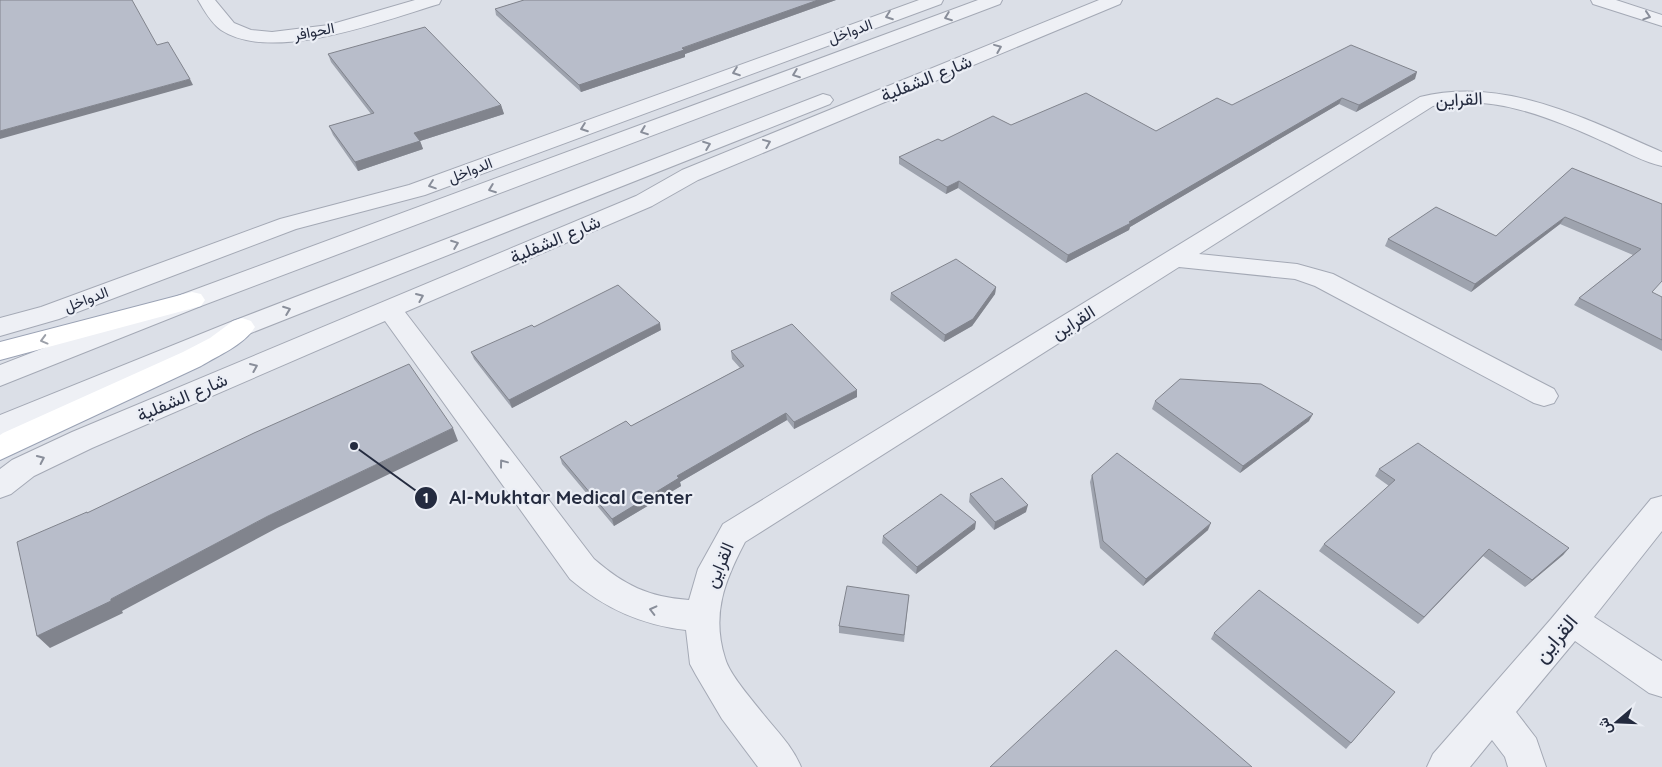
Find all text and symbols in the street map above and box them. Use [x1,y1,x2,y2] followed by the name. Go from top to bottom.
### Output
[885,10,894,20] one-way arrow
[1642,10,1651,20] one-way arrow
[944,11,953,21] one-way arrow
[825,14,875,48] street label: الدواخل
[291,18,336,44] street label: الحوافر
[993,44,1002,54] one-way arrow
[877,49,975,108] street label: شارع الشفلية
[733,66,741,76] one-way arrow
[792,68,801,78] one-way arrow
[1435,86,1483,112] street label: القراين
[580,122,589,132] one-way arrow
[640,125,649,135] one-way arrow
[762,139,771,149] one-way arrow
[702,141,711,152] one-way arrow
[445,153,495,187] street label: الدواخل
[428,179,436,189] one-way arrow
[488,183,496,193] one-way arrow
[506,210,604,269] street label: شارع الشفلية
[450,240,458,250] one-way arrow
[61,282,111,316] street label: الدواخل
[415,292,424,303] one-way arrow
[1047,300,1099,344] street label: القراين
[282,305,291,316] one-way arrow
[39,334,48,345] one-way arrow
[249,362,258,373] one-way arrow
[133,368,231,427] street label: شارع الشفلية
[36,455,45,466] one-way arrow
[500,459,509,469] one-way arrow
[414,481,702,515] callout: Al-Mukhtar Medical Center
[449,485,693,509] text: Al-Mukhtar Medical Center
[423,488,429,507] text: 1
[699,539,739,591] street label: القراين
[649,605,657,615] one-way arrow
[1527,608,1584,668] street label: القراين
[1592,697,1642,747] north arrow
[1593,715,1616,737] text: ش

